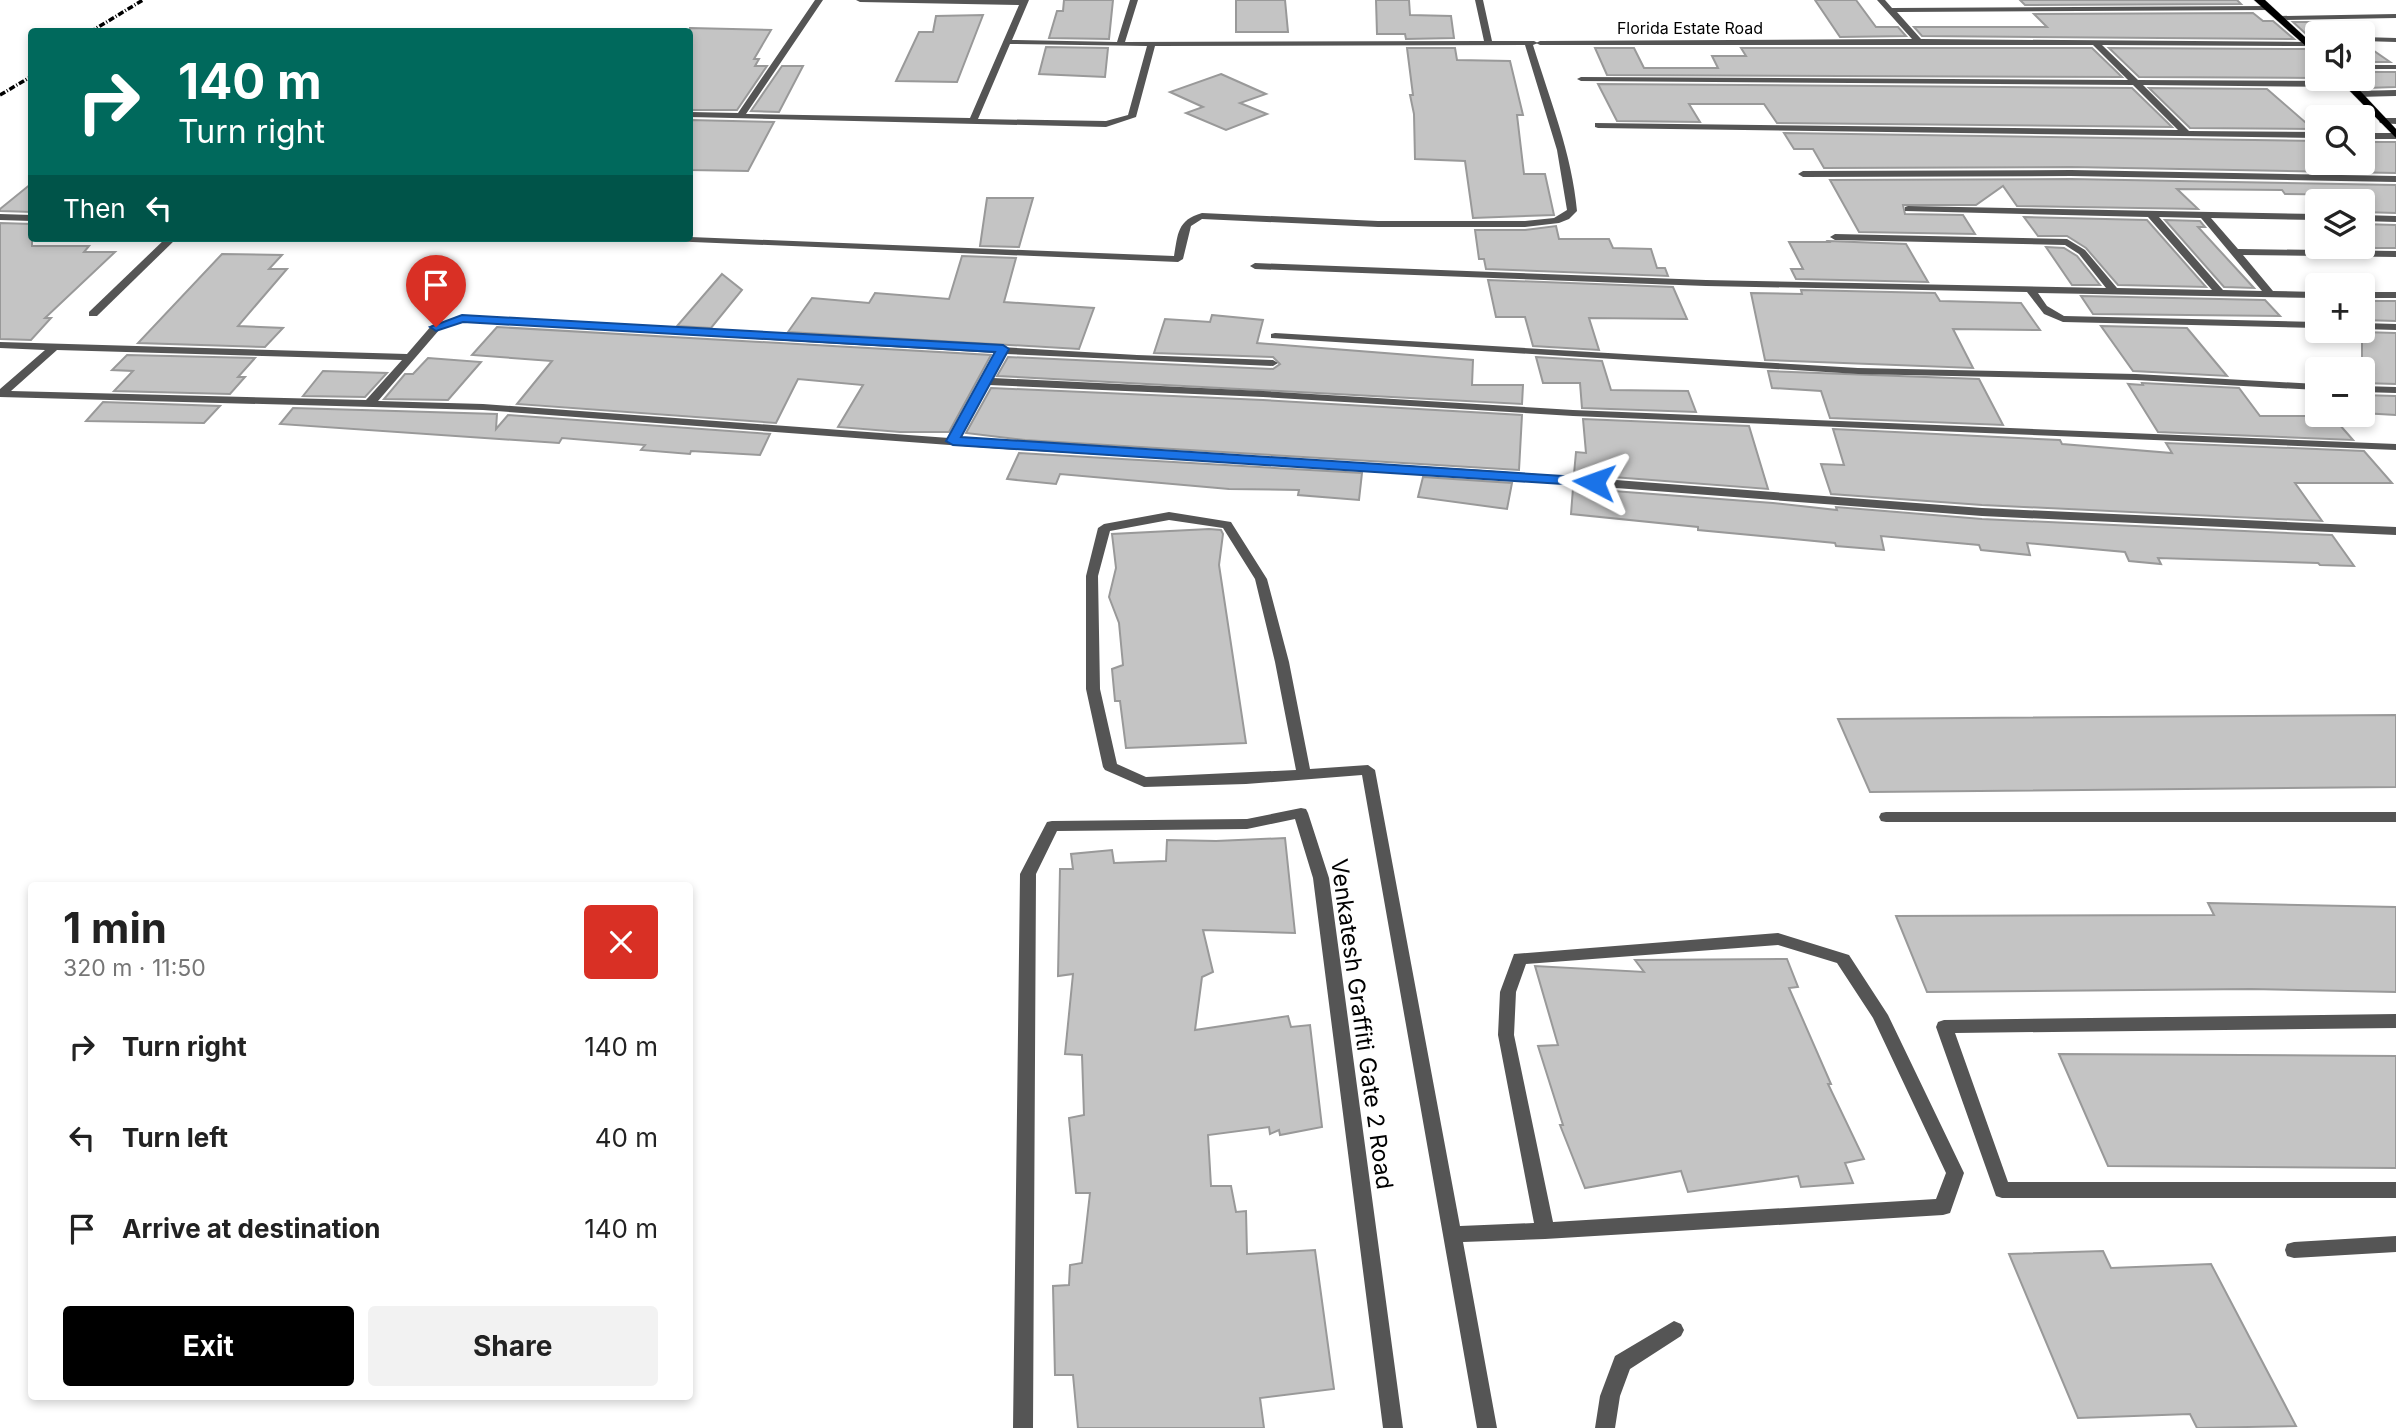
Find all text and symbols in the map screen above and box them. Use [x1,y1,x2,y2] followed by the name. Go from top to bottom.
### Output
[1617,18,1763,38] street label: Florida Estate Road
[2305,21,2375,427] map controls
[2305,21,2375,91] button: sound
[178,52,322,111] text: 140 m
[63,56,154,147] icon: right
[2305,105,2375,175] button: search
[178,112,325,151] text: Turn right
[140,189,178,227] icon: left
[2305,189,2375,259] button: layers
[63,193,126,224] text: Then
[406,255,466,327] pin
[417,266,455,304] icon: arrive
[2305,273,2375,343] button: +
[2305,357,2375,427] button: −
[1557,445,1631,519] position arrow
[1325,857,1399,1191] street label: Venkatesh Graffiti Gate 2 Road
[63,902,167,953] text: 1 min
[584,905,658,979] button: close
[63,954,206,982] text: 320 m · 11:50
[63,1028,101,1066] icon: right
[122,1031,247,1062] text: Turn right
[584,1031,658,1062] text: 140 m
[63,1119,101,1157] icon: left
[122,1122,228,1153] text: Turn left
[595,1122,658,1153] text: 40 m
[63,1210,101,1248] icon: arrive
[122,1213,381,1244] text: Arrive at destination
[584,1213,658,1244] text: 140 m
[63,1306,354,1386] button: Exit
[368,1306,658,1386] button: Share

